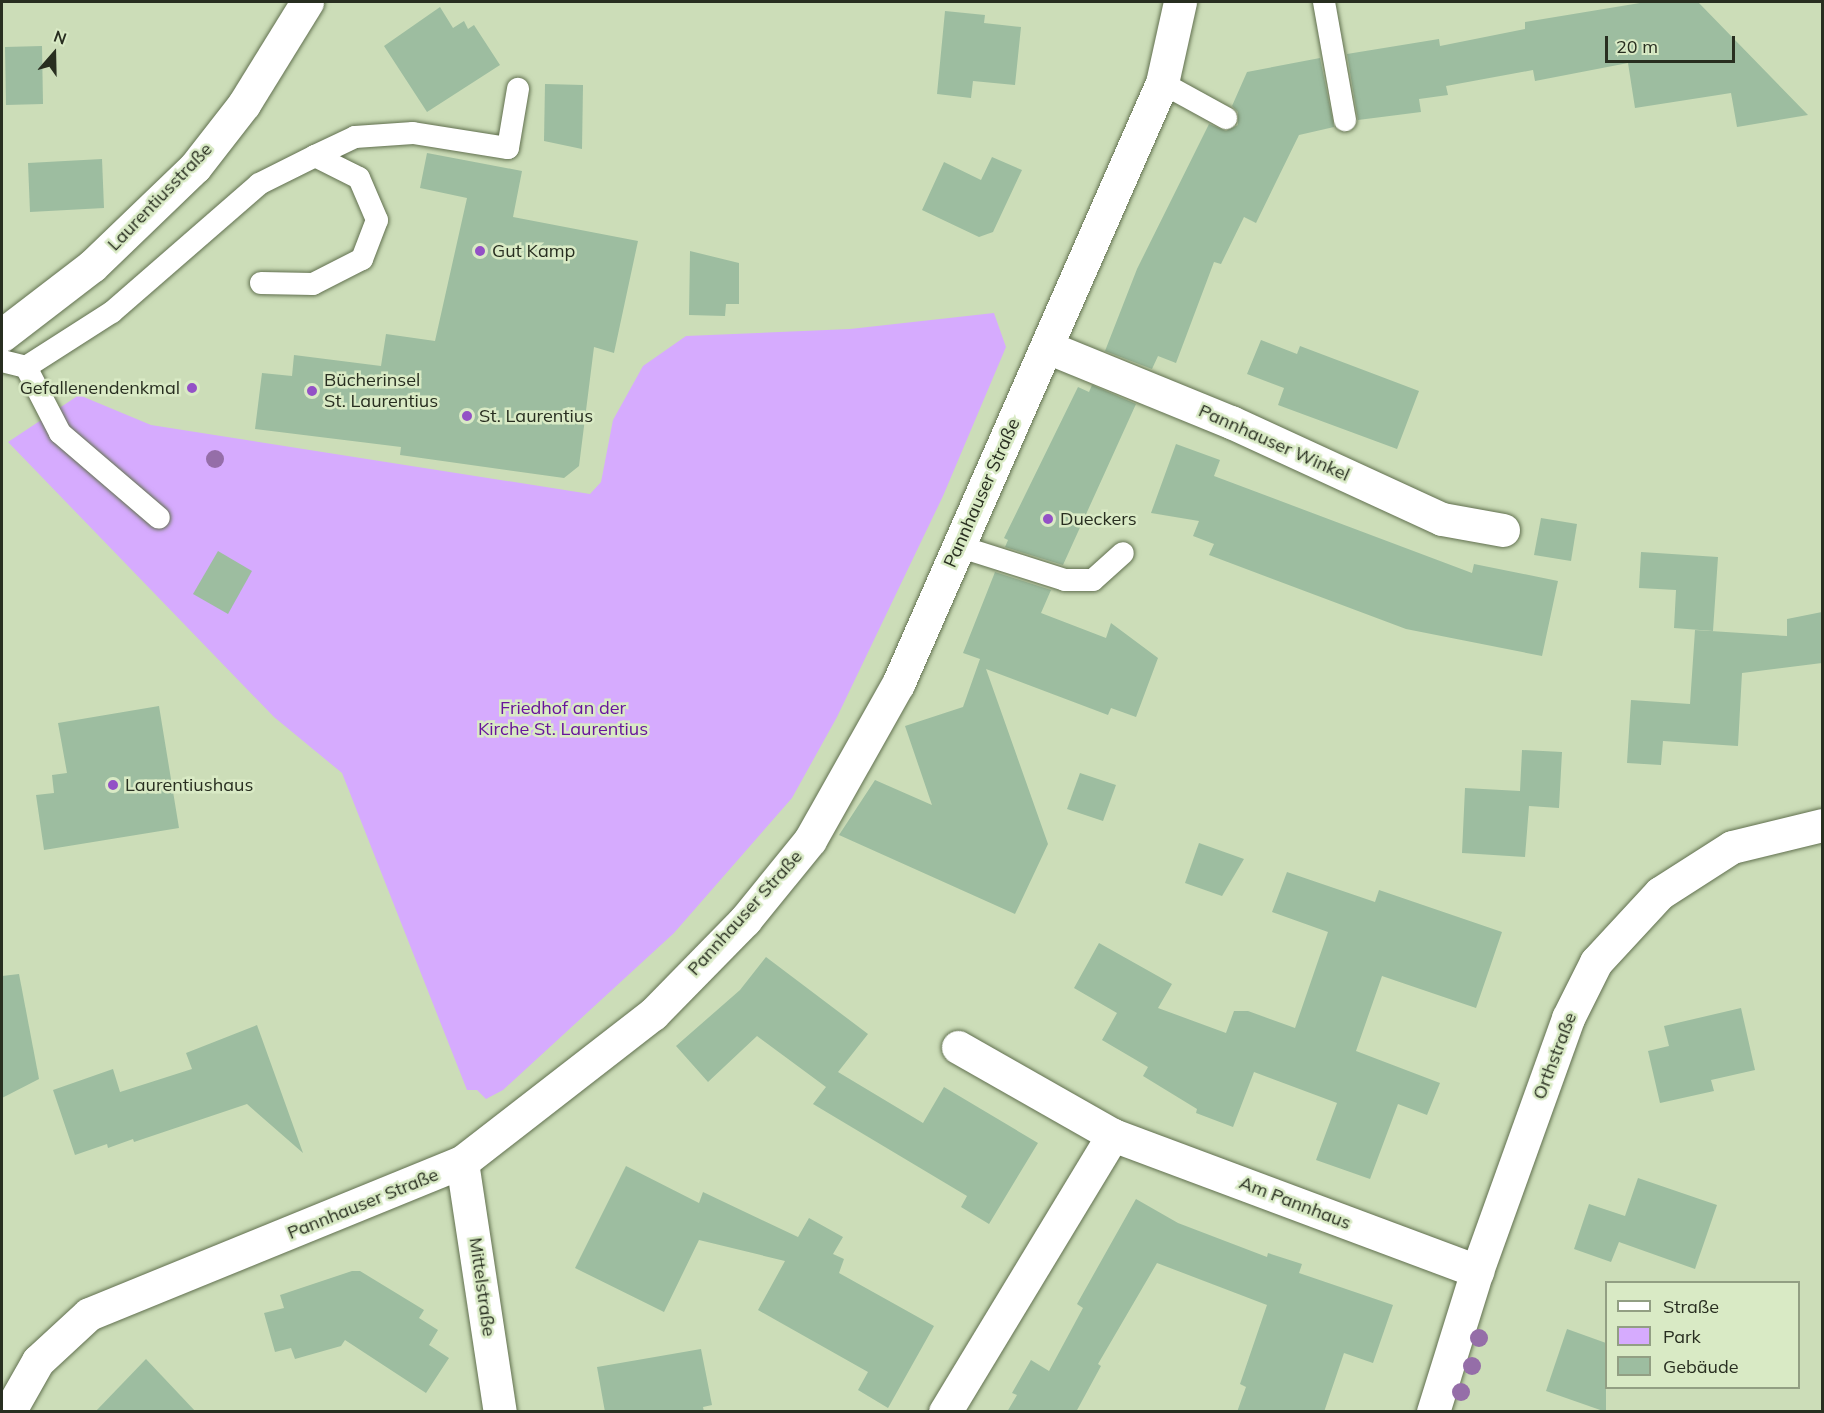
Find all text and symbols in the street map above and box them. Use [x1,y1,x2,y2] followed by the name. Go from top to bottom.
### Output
[24,24,84,84] north arrow
[1608,24,1738,62] scale bar
[51,26,69,49] text: N
[1616,35,1658,58] text: 20 m
[103,139,217,255] street label: Laurentiusstraße
[492,240,575,262] place label: Gut Kamp
[473,244,487,258] marker: Gut Kamp
[324,370,438,412] place label: Bücherinsel St. Laurentius
[20,377,180,399] place label: Gefallenendenkmal
[185,381,199,395] marker: Gefallenendenkmal
[305,384,319,398] marker: Bücherinsel St. Laurentius
[1195,400,1353,486] street label: Pannhauser Winkel
[479,405,593,427] place label: St. Laurentius
[460,409,474,423] marker: St. Laurentius
[939,415,1025,571] street label: Pannhauser Straße
[1060,508,1137,530] place label: Dueckers
[1041,512,1055,526] marker: Dueckers
[478,698,648,740] park label: Friedhof an der Kirche St. Laurentius
[125,774,253,796] place label: Laurentiushaus
[106,778,120,792] marker: Laurentiushaus
[683,846,807,980] street label: Pannhauser Straße
[1529,1009,1581,1103] street label: Orthstraße
[284,1164,442,1244] street label: Pannhauser Straße
[1236,1172,1354,1234] street label: Am Pannhaus
[464,1236,500,1338] street label: Mittelstraße
[1605,1281,1800,1389] legend
[1663,1295,1719,1318] text: Straße
[1663,1325,1701,1348] text: Park
[1663,1355,1739,1378] text: Gebäude

